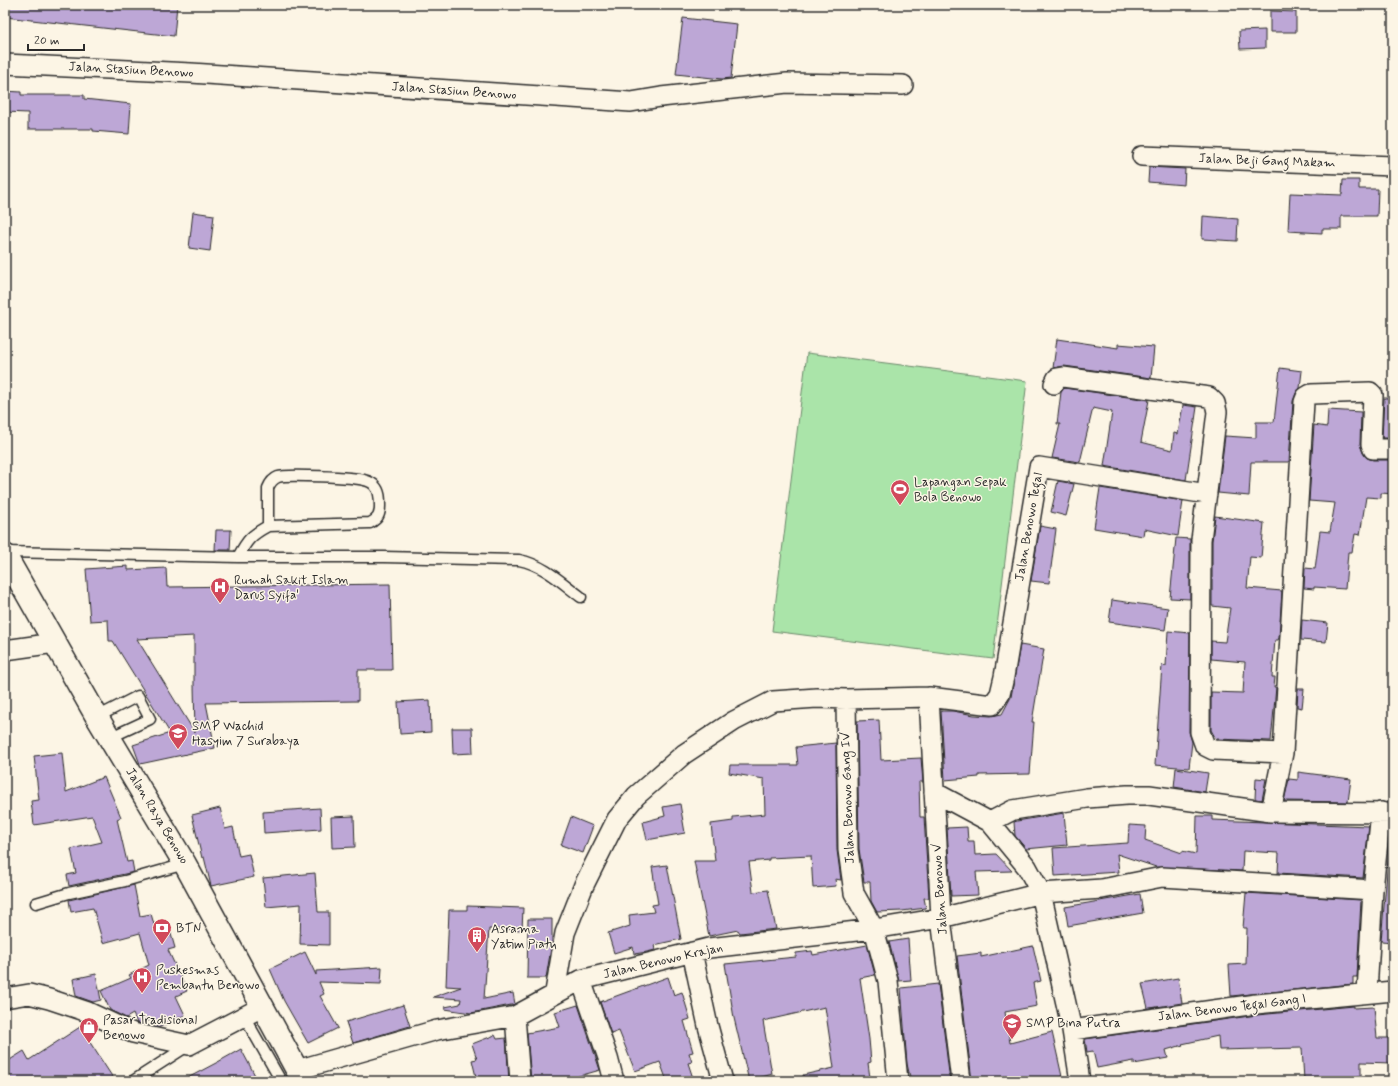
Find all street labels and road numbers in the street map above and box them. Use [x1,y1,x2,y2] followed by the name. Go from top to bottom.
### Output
[68,58,194,82] street label: Jalan Stasiun Benowo
[391,78,517,104] street label: Jalan Stasiun Benowo
[1198,150,1336,174] street label: Jalan Beji Gang Makam
[1011,471,1049,583] street label: Jalan Benowo Tegal
[837,731,860,864] street label: Jalan Benowo Gang IV
[121,765,193,868] street label: Jalan Raya Benowo
[928,842,952,935] street label: Jalan Benowo V
[602,939,724,983] street label: Jalan Benowo Krajan
[1157,990,1307,1028] street label: Jalan Benowo Tegal Gang I

